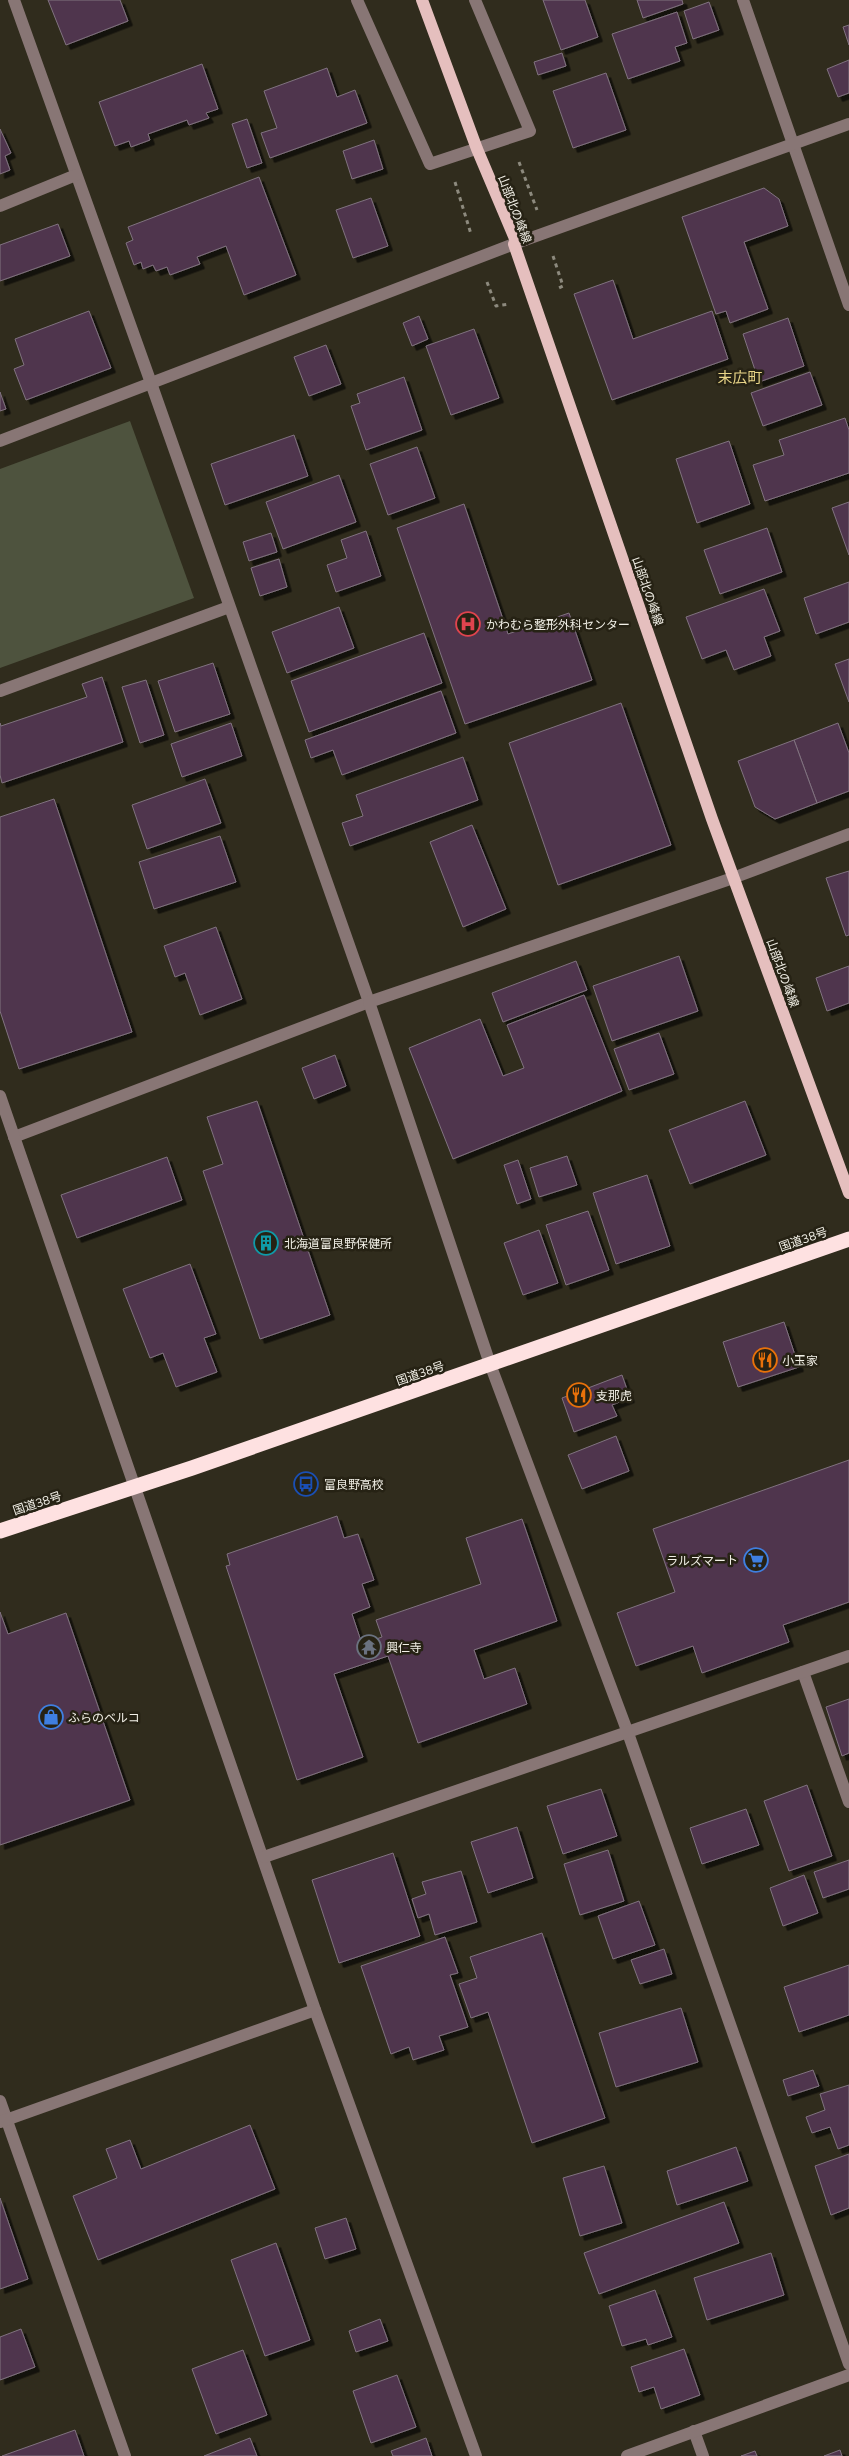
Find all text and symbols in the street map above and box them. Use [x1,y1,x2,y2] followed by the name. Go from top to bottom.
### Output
[495,173,535,245] street label: 山部北の峰線
[717,368,763,387] district label: 末広町
[629,555,667,627] street label: 山部北の峰線
[455,611,481,637] hospital icon: かわむら整形外科センター
[486,617,630,632] place label: かわむら整形外科センター
[764,937,802,1009] street label: 山部北の峰線
[777,1224,829,1254] street label: 国道38号
[253,1230,279,1256] building icon: 北海道富良野保健所
[284,1236,392,1251] place label: 北海道富良野保健所
[752,1347,778,1373] restaurant icon: 小玉家
[782,1353,818,1368] place label: 小玉家
[394,1358,446,1388] street label: 国道38号
[566,1382,592,1408] restaurant icon: 支那虎
[596,1388,632,1403] place label: 支那虎
[293,1471,319,1497] bus stop icon: 富良野高校
[324,1477,384,1492] place label: 富良野高校
[11,1488,63,1518] street label: 国道38号
[743,1547,769,1573] supermarket icon: ラルズマート
[666,1553,738,1568] place label: ラルズマート
[356,1634,382,1660] temple icon: 興仁寺
[386,1640,422,1655] place label: 興仁寺
[38,1704,64,1730] shop icon: ふらのベルコ
[68,1710,140,1725] place label: ふらのベルコ

